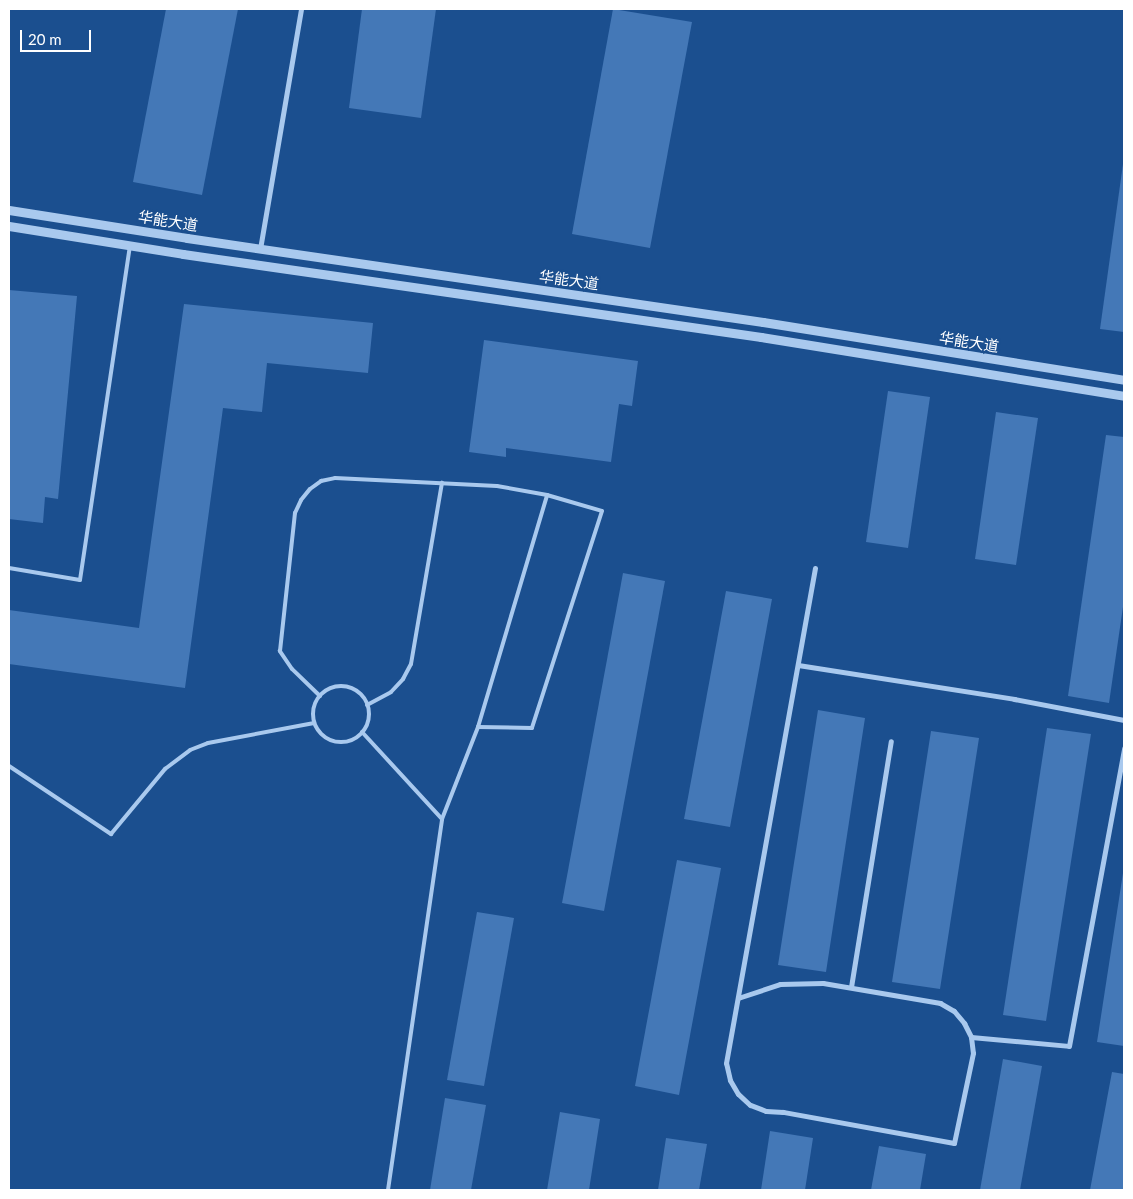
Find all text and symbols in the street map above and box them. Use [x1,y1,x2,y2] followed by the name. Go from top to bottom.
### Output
[22,20,94,52] scale bar
[28,30,62,48] text: 20 m
[137,207,199,235] street label: 华能大道
[538,267,600,293] street label: 华能大道
[938,328,1000,356] street label: 华能大道

